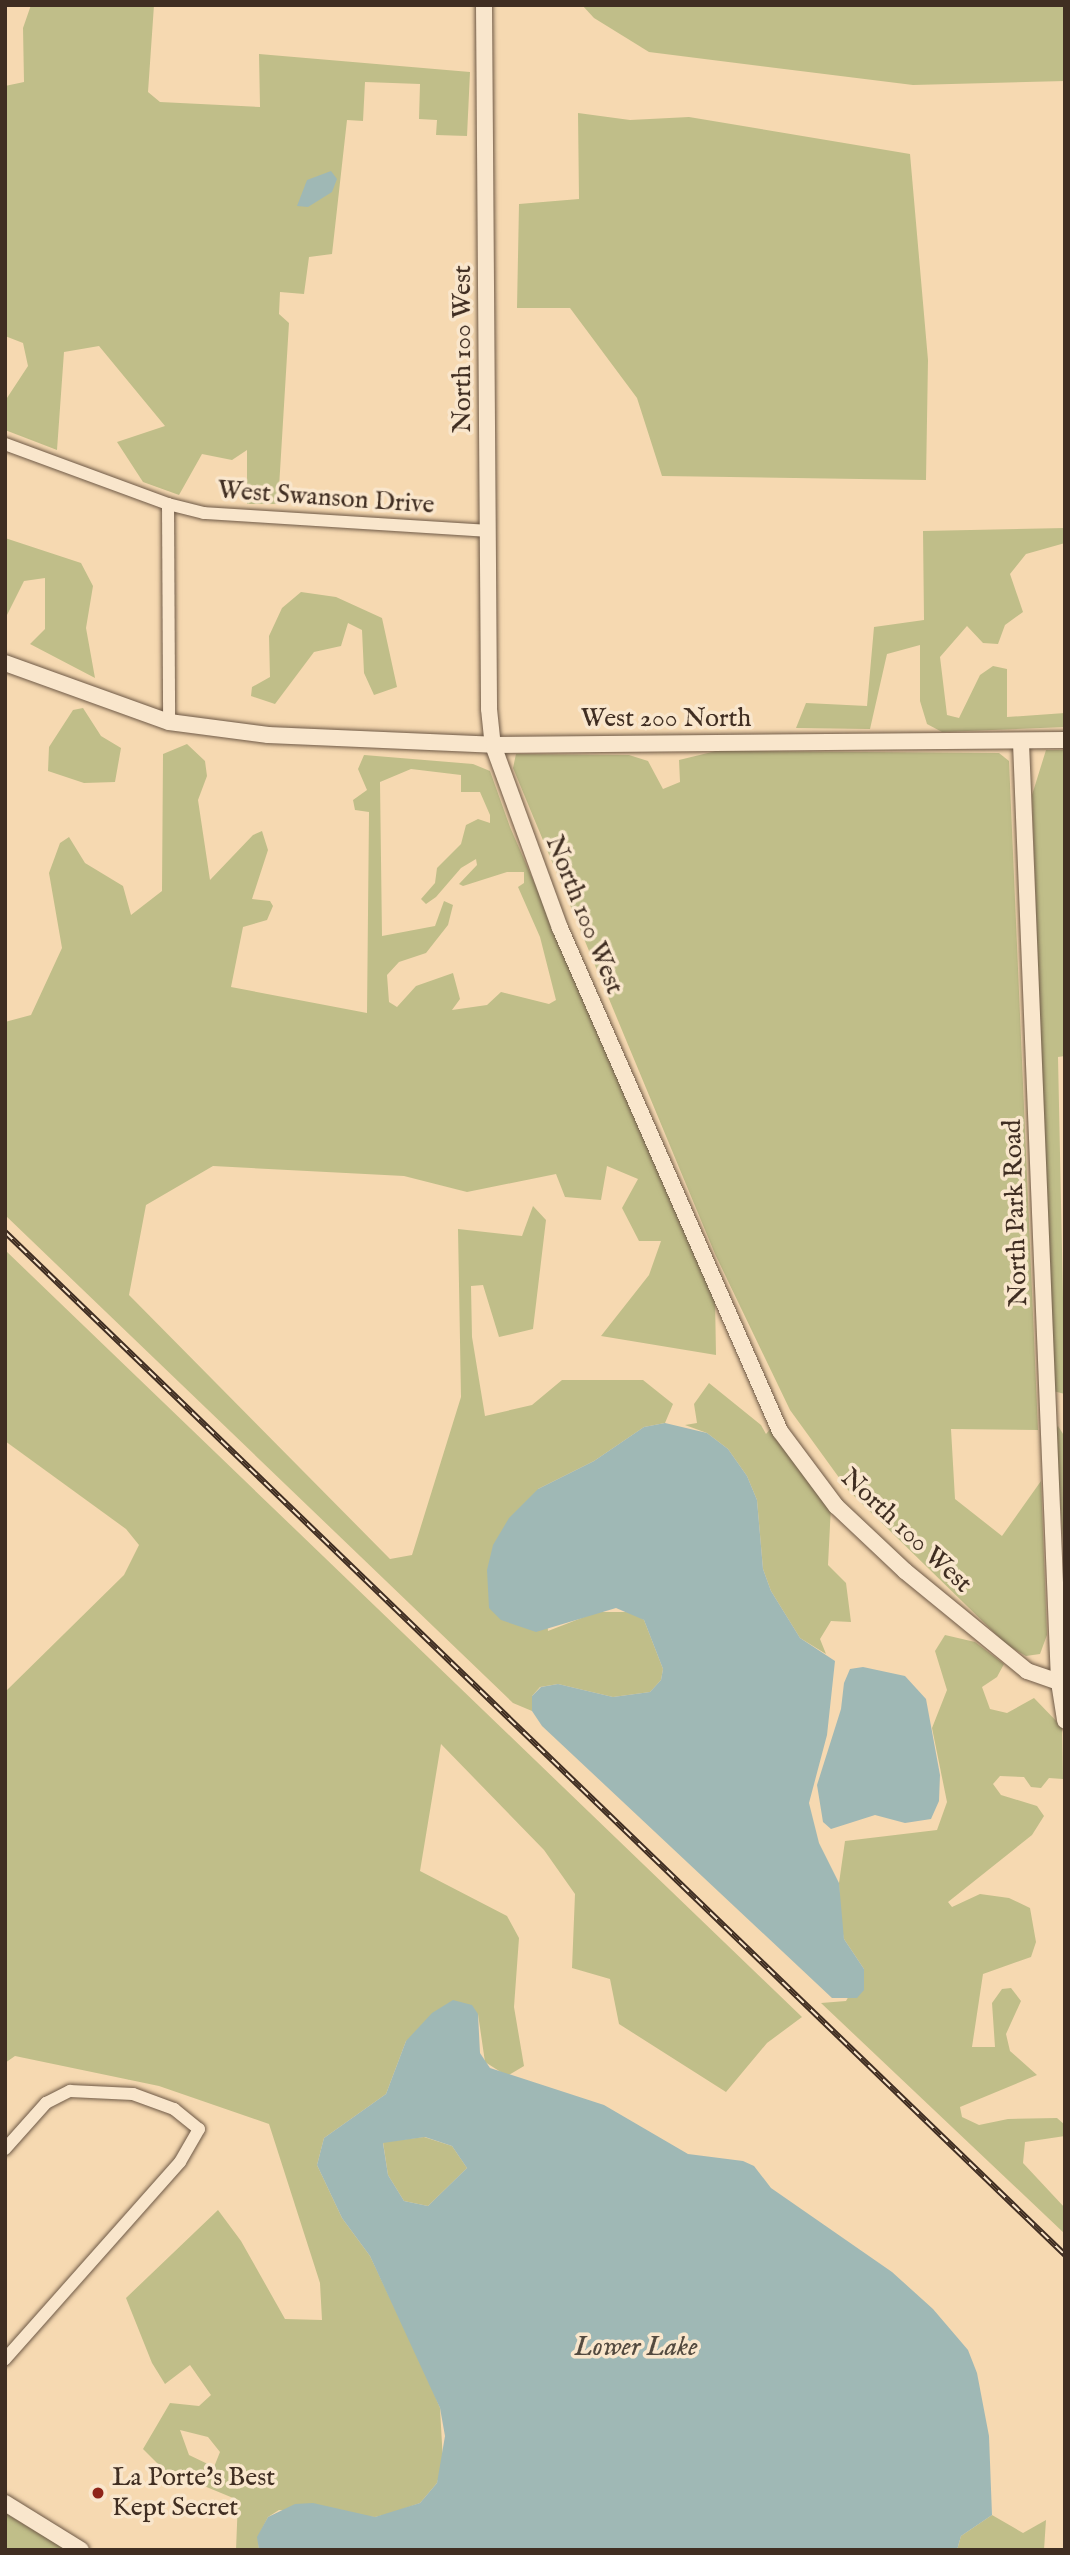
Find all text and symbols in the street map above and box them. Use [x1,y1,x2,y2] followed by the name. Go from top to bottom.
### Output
[447,265,479,433] street label: North 100 West
[216,475,436,521] street label: West Swanson Drive
[581,703,751,735] street label: West 200 North
[538,831,630,999] street label: North 100 West
[997,1119,1035,1307] street label: North Park Road
[834,1462,978,1600] street label: North 100 West
[574,2331,698,2365] water label: Lower Lake
[112,2462,275,2524] place label: La Porte's Best Kept Secret
[90,2485,106,2501] marker: La Porte's Best Kept Secret

